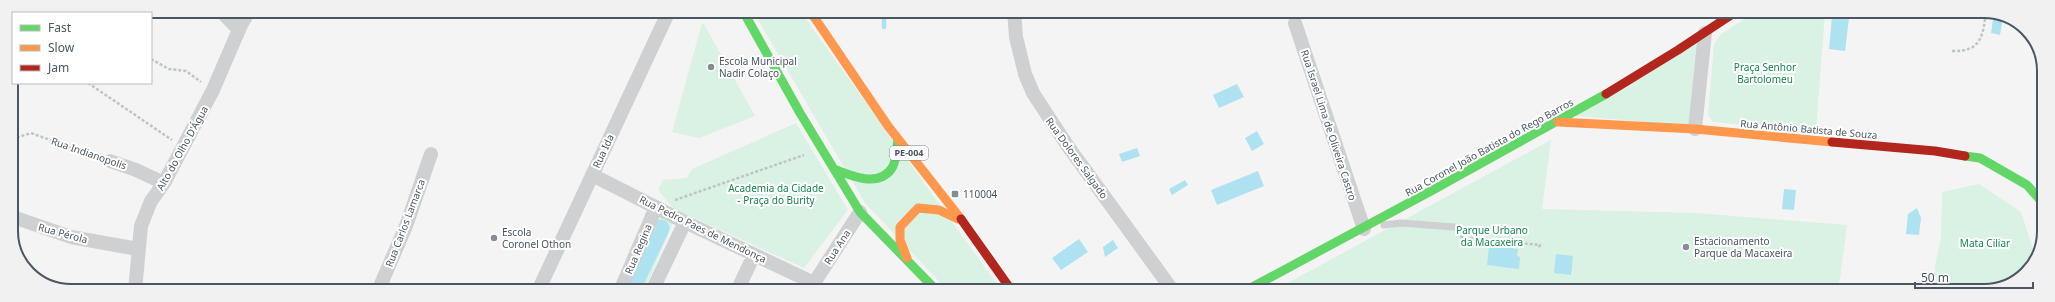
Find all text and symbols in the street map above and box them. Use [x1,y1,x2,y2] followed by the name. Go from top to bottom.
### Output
[12,12,152,84] legend
[48,19,72,36] text: Fast
[48,39,75,56] text: Slow
[1298,48,1360,202] street label: Rua Israel Lima de Oliveira Castro
[719,54,797,80] place label: Escola Municipal Nadir Colaço
[47,59,69,76] text: Jam
[1734,60,1796,86] park label: Praça Senhor Bartolomeu
[706,62,716,72] marker: Escola Municipal Nadir Colaço
[1402,95,1576,199] street label: Rua Coronel João Batista do Rego Barros
[153,103,211,193] street label: Alto do Olho D'Água
[1043,115,1111,201] street label: Rua Dolores Salgado
[1740,116,1878,142] street label: Rua Antônio Batista de Souza
[589,132,617,170] street label: Rua Ida
[49,134,129,173] street label: Rua Indianopolis
[890,146,928,160] road number: PE-004
[382,177,428,269] street label: Rua Carlos Lamarca
[728,181,824,207] park label: Academia da Cidade - Praça do Burity
[963,187,998,201] place label: 110004
[950,189,960,199] marker: 110004
[637,192,769,266] street label: Rua Pedro Paes de Mendonça
[37,220,89,246] street label: Rua Pérola
[621,222,655,276] street label: Rua Regina
[1456,223,1528,249] park label: Parque Urbano da Macaxeira
[502,225,571,251] place label: Escola Coronel Othon
[821,227,853,267] street label: Rua Ana
[489,233,499,243] marker: Escola Coronel Othon
[1694,234,1792,260] place label: Estacionamento Parque da Macaxeira
[1960,236,2010,250] park label: Mata Ciliar
[1681,242,1691,252] marker: Estacionamento Parque da Macaxeira
[1915,264,2033,290] scale bar
[1921,269,1949,286] text: 50 m

